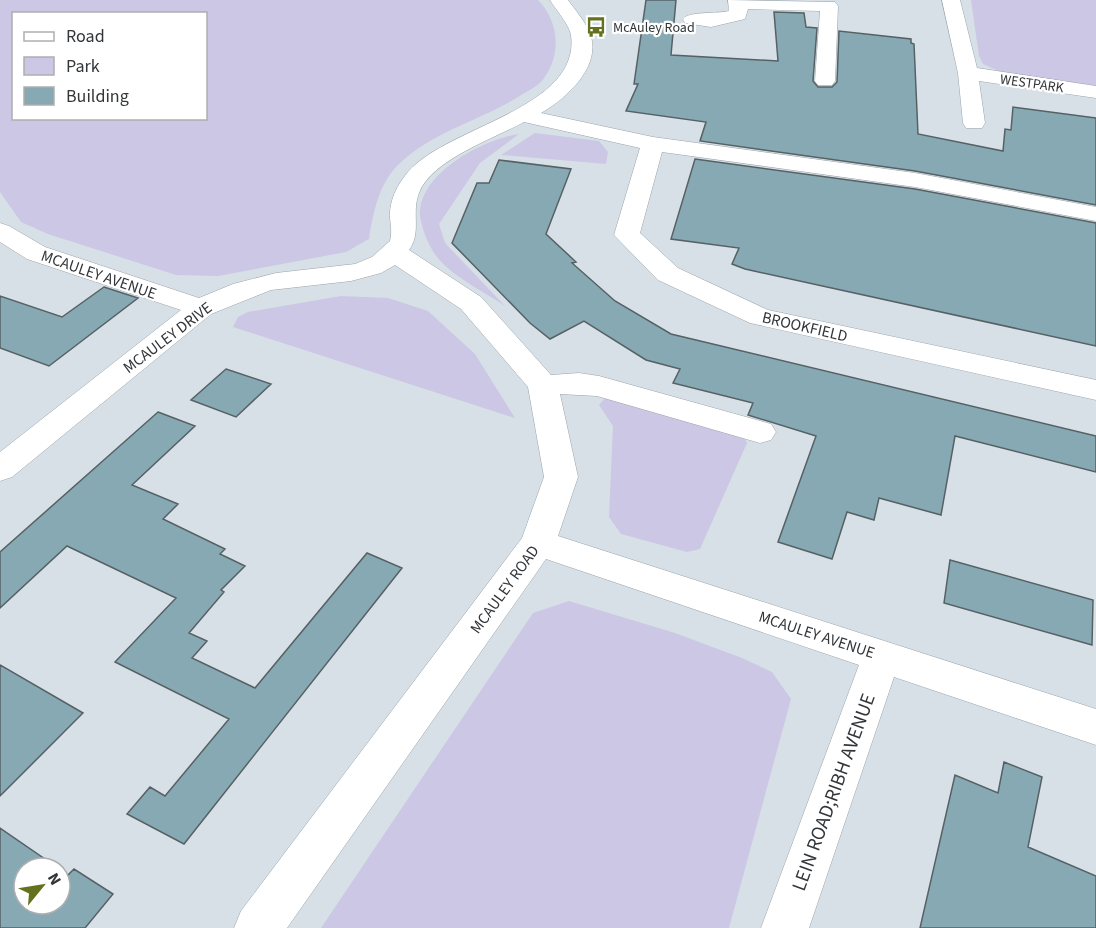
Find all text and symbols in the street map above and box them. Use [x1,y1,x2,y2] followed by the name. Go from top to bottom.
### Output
[12,12,207,120] legend
[584,15,608,39] bus stop icon: McAuley Road
[613,18,695,38] place label: McAuley Road
[66,24,105,49] text: Road
[66,54,100,79] text: Park
[999,70,1066,98] street label: WESTPARK
[66,84,129,109] text: Building
[38,245,159,305] street label: MCAULEY AVENUE
[118,297,217,379] street label: MCAULEY DRIVE
[760,306,850,348] street label: BROOKFIELD
[465,541,545,638] street label: MCAULEY ROAD
[756,606,878,664] street label: MCAULEY AVENUE
[785,690,883,895] street label: LEIN ROAD;RIBH AVENUE
[12,856,72,916] north arrow
[42,869,66,889] text: N

